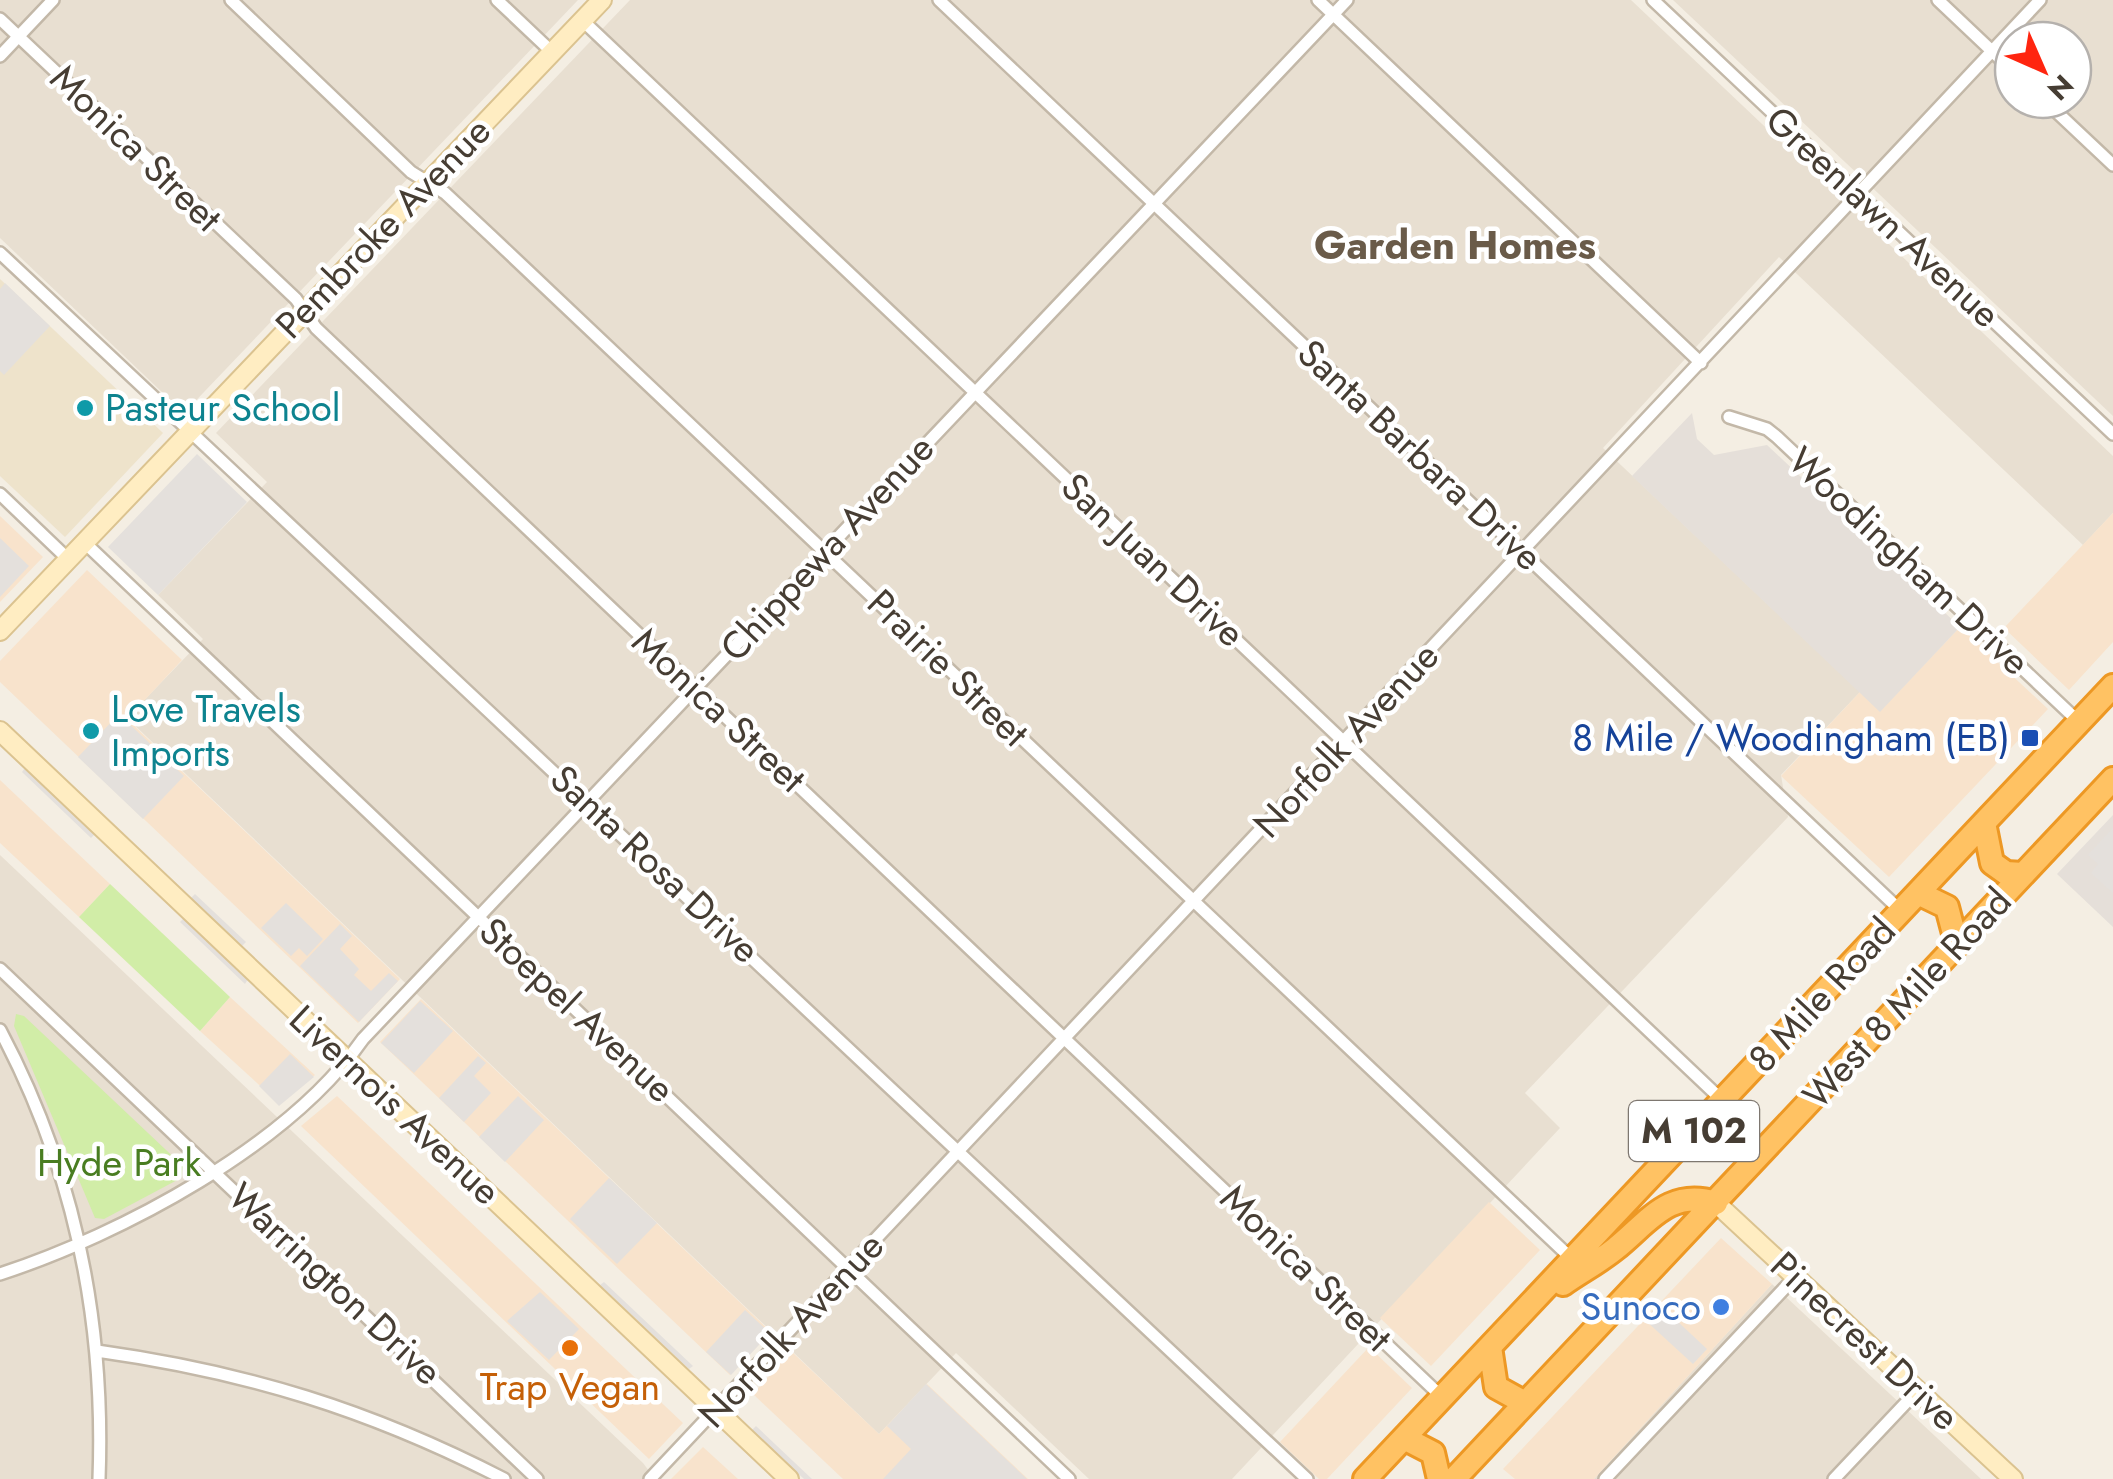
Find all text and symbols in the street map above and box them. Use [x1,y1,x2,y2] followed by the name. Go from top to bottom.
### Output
[1993,20,2093,120] north arrow
[38,51,235,244] street label: Monica Street
[2038,65,2083,110] text: N
[1754,93,2013,340] street label: Greenlawn Avenue
[262,105,503,351] street label: Pembroke Avenue
[1314,216,1596,274] district label: Garden Homes
[1285,326,1555,583] street label: Santa Barbara Drive
[105,380,341,435] place label: Pasteur School
[74,397,96,419] marker: Pasteur School
[707,422,946,673] street label: Chippewa Avenue
[1776,434,2043,687] street label: Woodingham Drive
[1049,460,1258,659] street label: San Juan Drive
[855,576,1041,759] street label: Prairie Street
[620,615,818,805] street label: Monica Street
[1240,629,1451,850] street label: Norfolk Avenue
[111,681,301,780] place label: Love Travels Imports
[1572,710,2010,765] place label: 8 Mile / Woodingham (EB)
[80,720,102,742] marker: Love Travels Imports
[2019,727,2041,749] marker: 8 Mile / Woodingham (EB)
[538,752,773,976] street label: Santa Rosa Drive
[1790,875,2024,1120] street label: West 8 Mile Road
[467,904,688,1115] street label: Stoepel Avenue
[1735,905,1908,1085] street label: 8 Mile Road
[277,992,513,1217] street label: Livernois Avenue
[1629,1101,1759,1161] road number: M 102
[37,1135,201,1190] park label: Hyde Park
[216,1170,455,1398] street label: Warrington Drive
[1208,1171,1405,1364] street label: Monica Street
[685,1219,896,1440] street label: Norfolk Avenue
[1759,1238,1972,1443] street label: Pinecrest Drive
[1581,1279,1701,1334] place label: Sunoco
[1710,1296,1732,1318] marker: Sunoco
[559,1337,581,1359] marker: Trap Vegan
[480,1359,660,1414] place label: Trap Vegan

